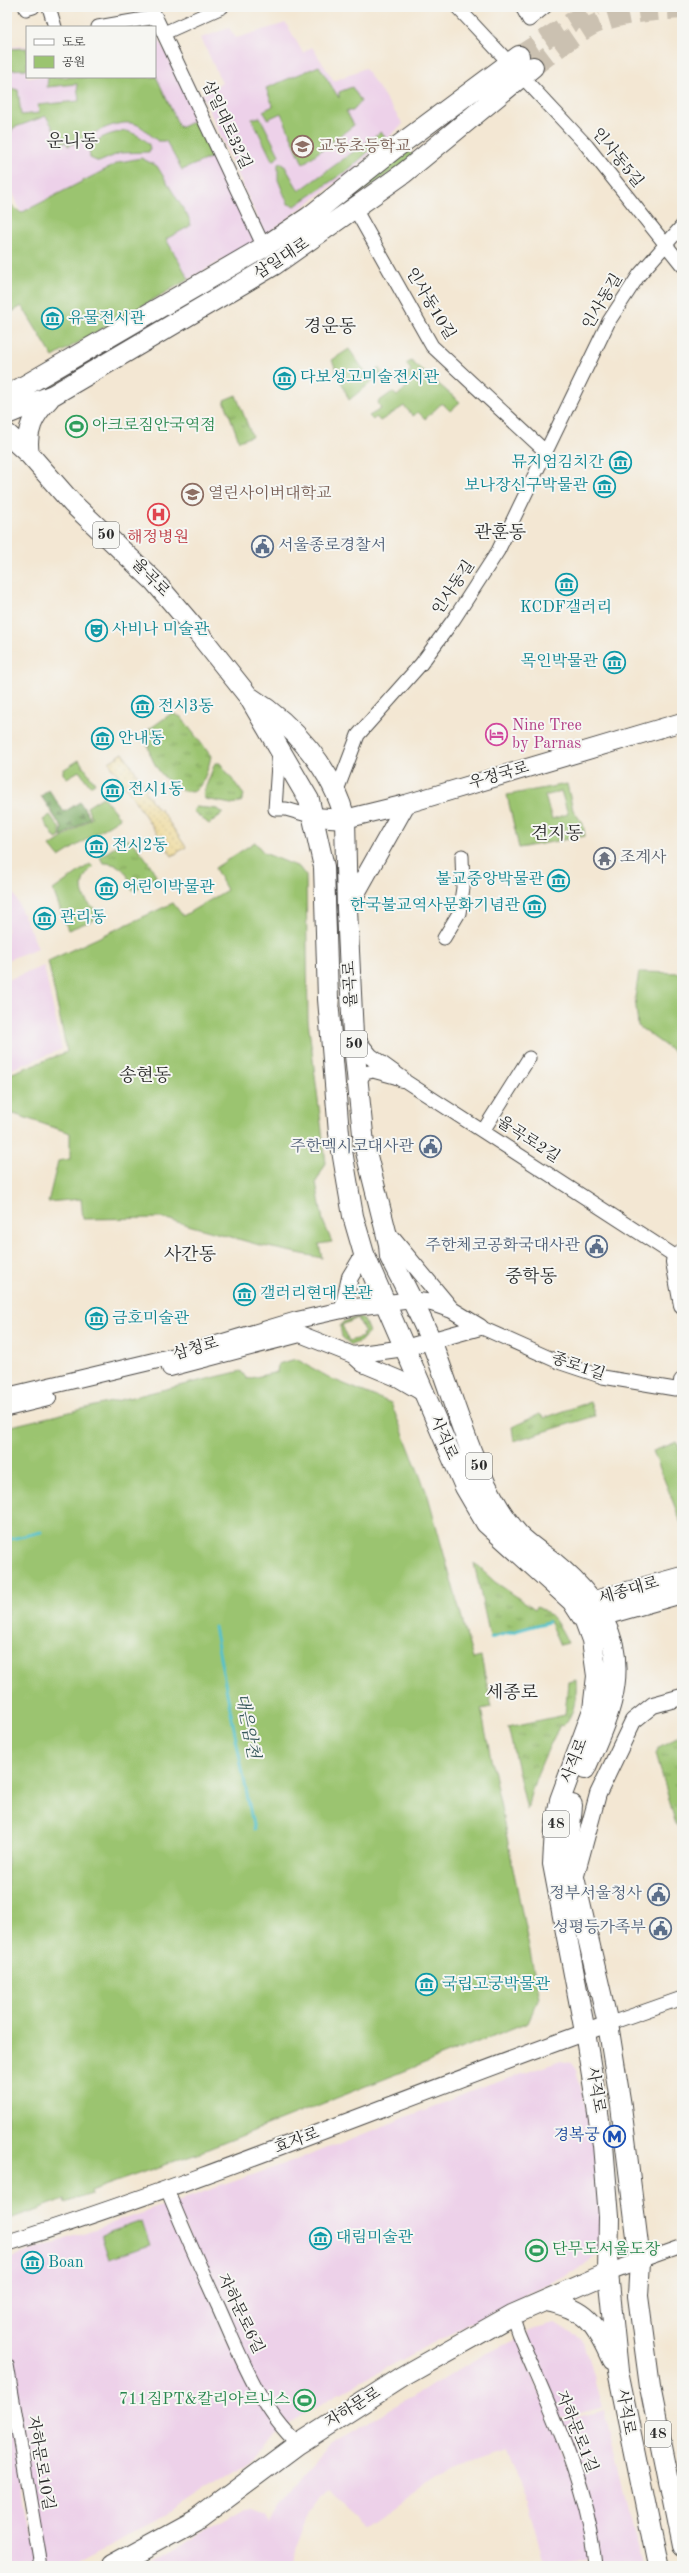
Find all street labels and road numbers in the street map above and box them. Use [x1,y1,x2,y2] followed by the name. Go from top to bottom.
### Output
[198,78,254,172] street label: 삼일대로32길
[588,125,646,191] street label: 인사동5길
[251,234,313,283] street label: 삼일대로
[402,265,458,343] street label: 인사동10길
[579,271,626,333] street label: 인사동길
[93,522,119,548] road number: 50
[128,555,173,601] street label: 율곡로
[429,557,478,618] street label: 인사동길
[467,759,531,792] street label: 우정국로
[341,960,360,1008] street label: 율곡로
[341,1031,367,1057] road number: 50
[494,1113,563,1166] street label: 율곡로2길
[171,1334,221,1363] street label: 삼청로
[549,1348,608,1384] street label: 종로1길
[426,1413,461,1463] street label: 사직로
[466,1453,492,1479] road number: 50
[597,1573,661,1607] street label: 세종대로
[558,1736,591,1786] street label: 사직로
[543,1811,569,1837] road number: 48
[583,2066,608,2115] street label: 사직로
[272,2123,322,2156] street label: 효자로
[214,2271,267,2356] street label: 자하문로6길
[322,2384,384,2431] street label: 자하문로
[552,2388,601,2475] street label: 자하문로1길
[613,2388,638,2437] street label: 사직로
[24,2414,57,2512] street label: 자하문로10길
[645,2421,671,2447] road number: 48

